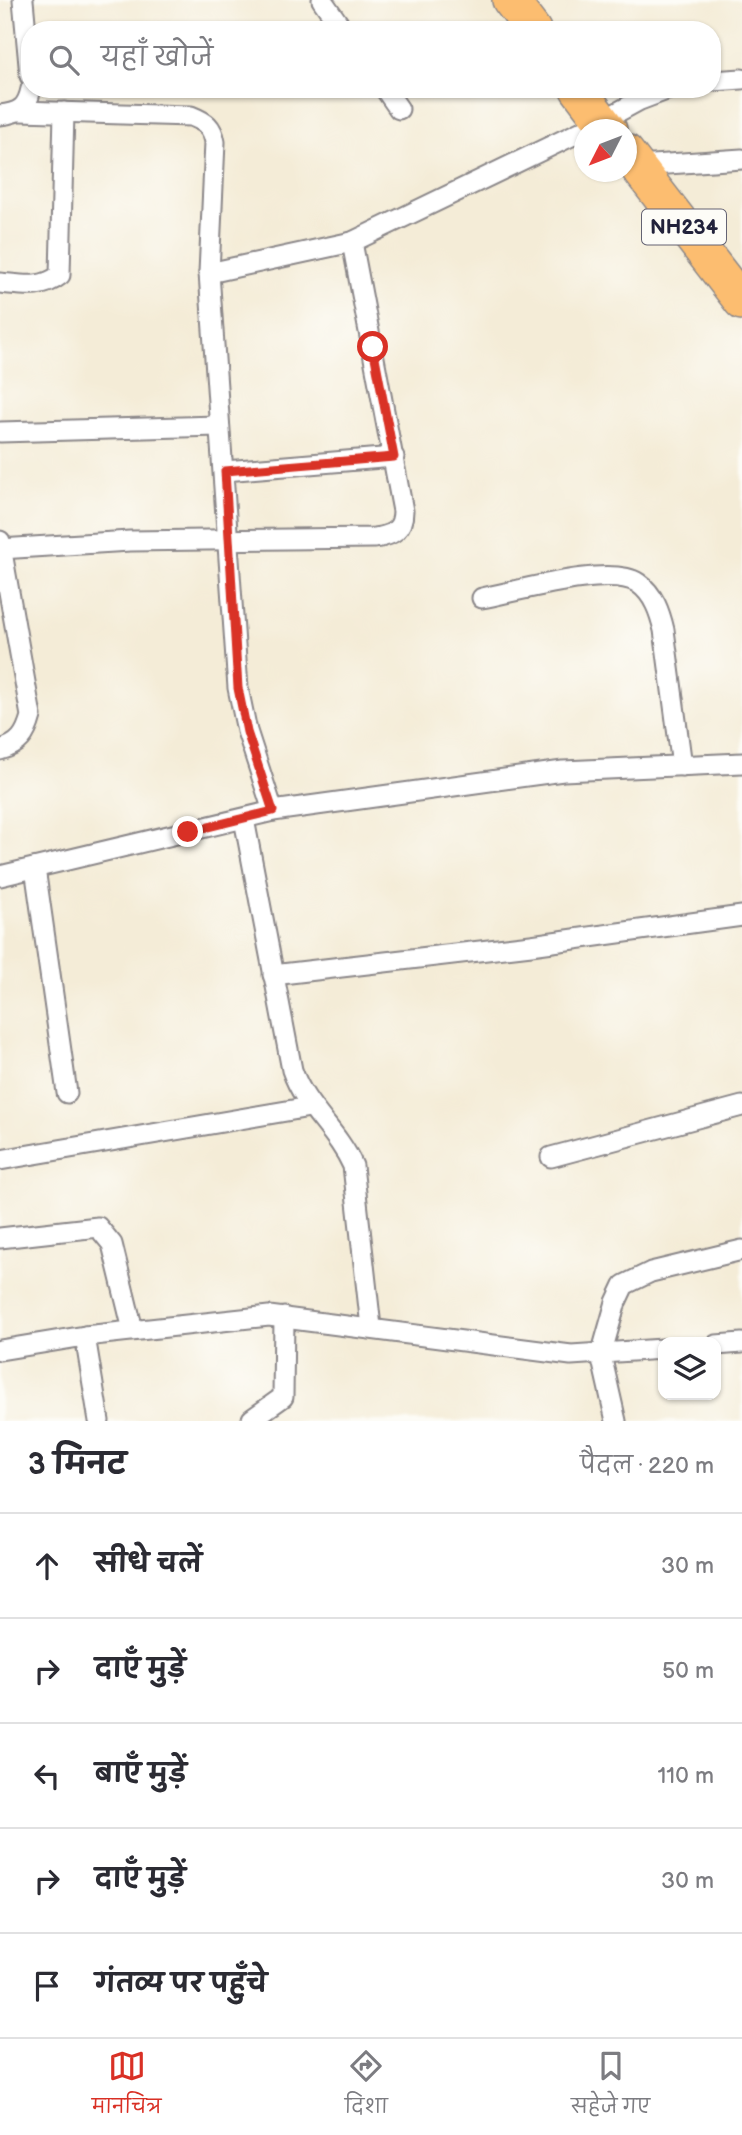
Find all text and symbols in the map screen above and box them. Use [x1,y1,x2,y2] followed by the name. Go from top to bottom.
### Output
[21,21,721,98] search box
[45,41,83,79] icon: search
[101,43,213,74] text: यहाँ खोजें
[574,119,637,182] north arrow
[642,210,726,244] road number: NH234
[357,331,388,362] route start
[172,816,203,847] route end
[658,1337,721,1400] map controls
[658,1337,721,1400] button: layers
[28,1447,126,1483] text: 3 मिनट
[580,1452,714,1480] text: पैदल · 220 m
[28,1547,66,1585] icon: ahead
[95,1549,202,1580] text: सीधे चलें
[661,1552,714,1580] text: 30 m
[28,1652,66,1690] icon: right
[95,1654,186,1685] text: दाएँ मुड़ें
[662,1657,714,1685] text: 50 m
[28,1757,66,1795] icon: left
[95,1759,187,1790] text: बाएँ मुड़ें
[657,1762,714,1790] text: 110 m
[28,1862,66,1900] icon: right
[95,1864,186,1895] text: दाएँ मुड़ें
[661,1867,714,1895] text: 30 m
[28,1967,66,2005] icon: arrive
[95,1969,267,2000] text: गंतव्य पर पहुँचे
[92,2047,161,2127] tab: मानचित्र
[345,2047,388,2127] tab: दिशा
[571,2047,650,2127] tab: सहेजे गए

